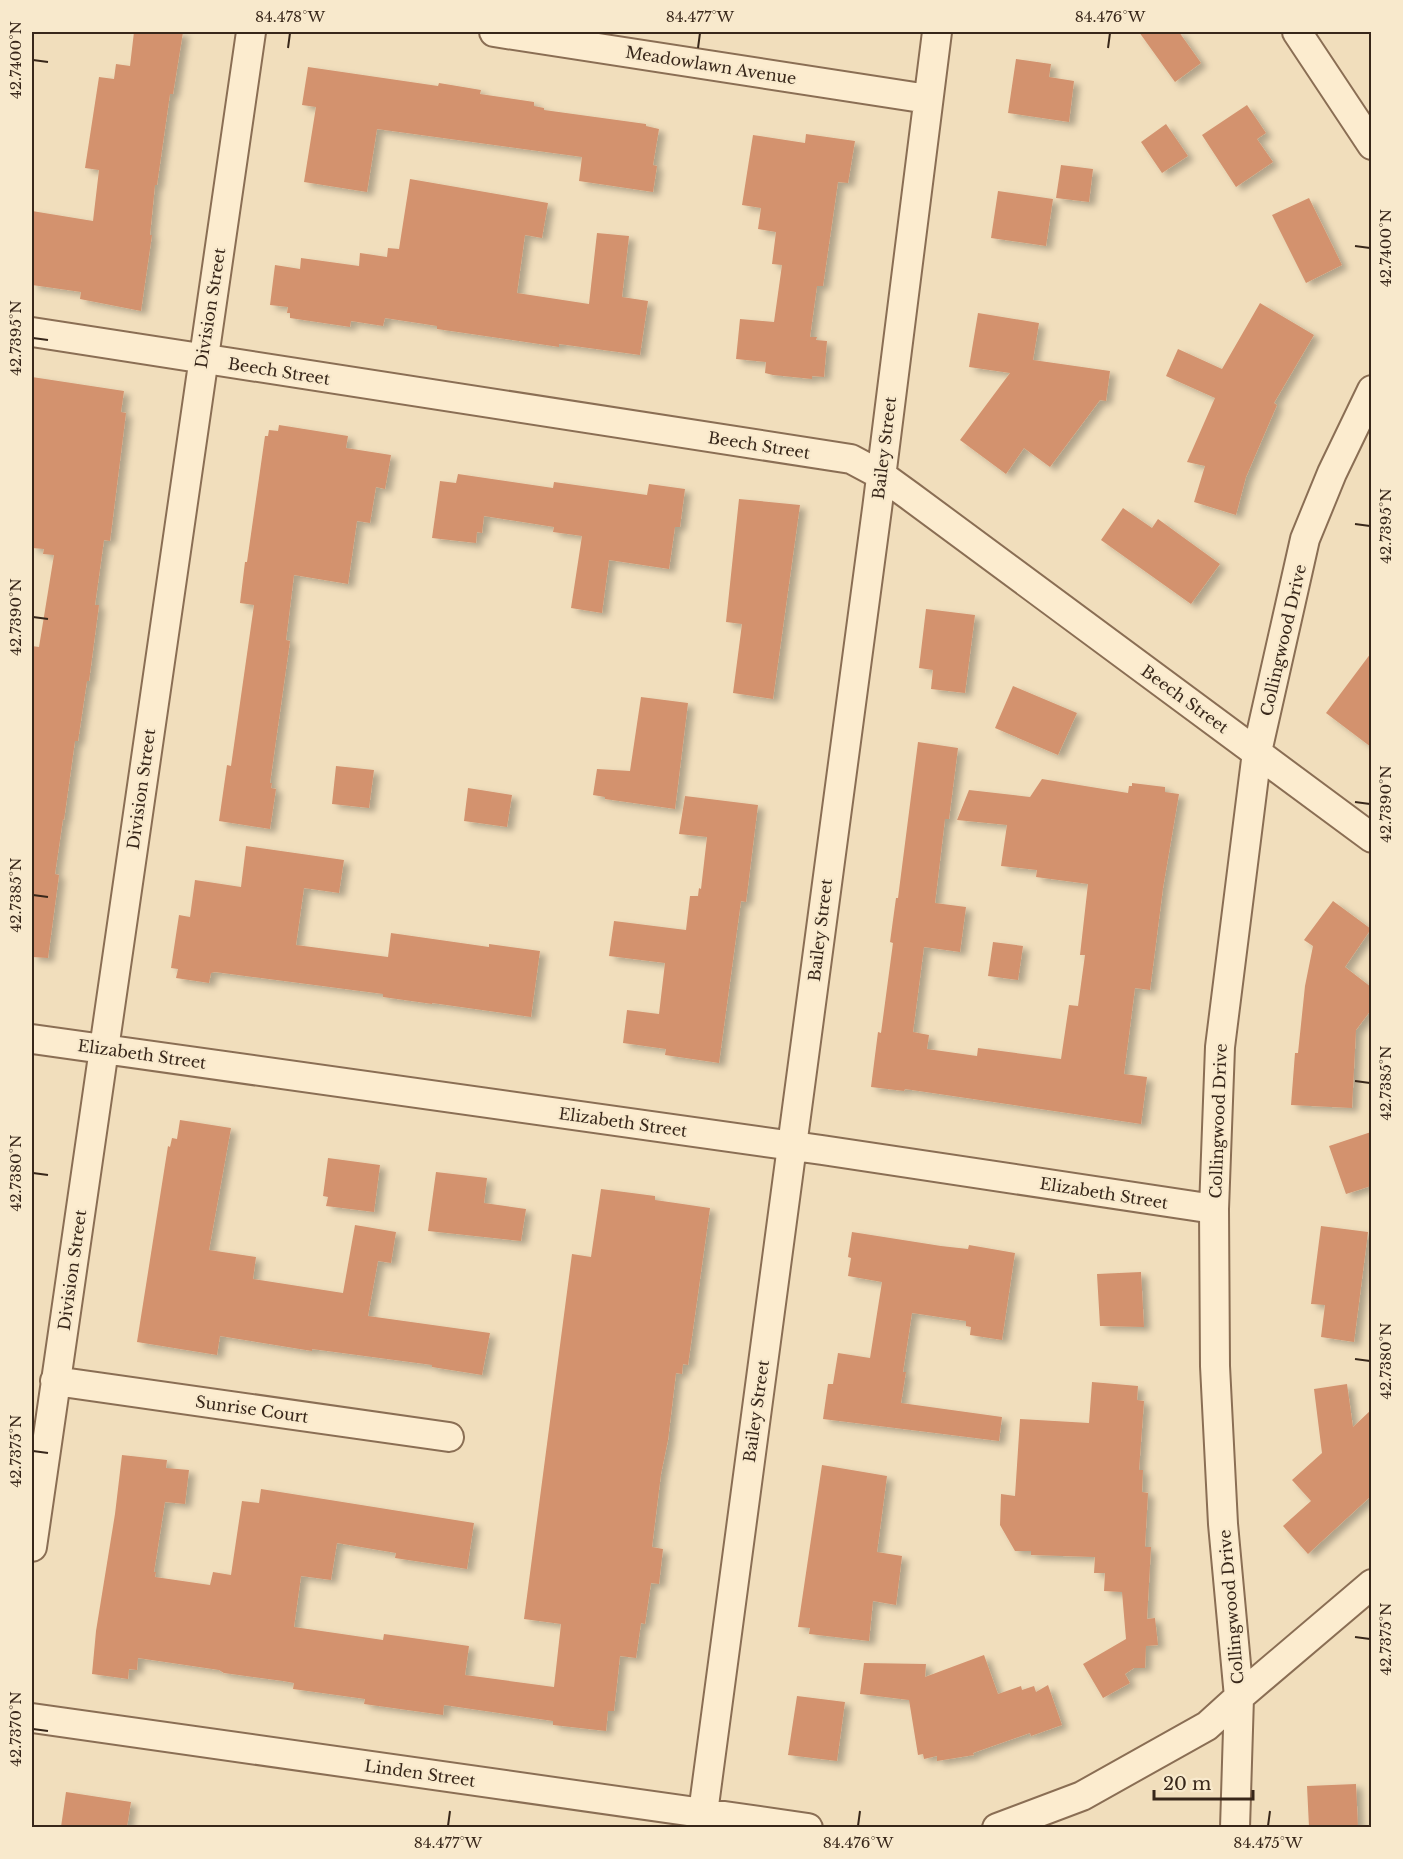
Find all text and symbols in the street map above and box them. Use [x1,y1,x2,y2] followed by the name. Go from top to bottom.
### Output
[255,7,325,26] text: 84.478°W
[666,7,735,26] text: 84.477°W
[1075,7,1146,26] text: 84.476°W
[6,21,25,99] text: 42.7400°N
[624,42,798,88] street label: Meadowlawn Avenue
[1376,209,1395,287] text: 42.7400°N
[191,246,229,370] street label: Division Street
[6,300,25,376] text: 42.7395°N
[227,353,331,389] street label: Beech Street
[868,396,900,500] street label: Bailey Street
[707,427,811,463] street label: Beech Street
[1376,488,1395,564] text: 42.7395°N
[1256,562,1310,718] street label: Collingwood Drive
[6,578,25,656] text: 42.7390°N
[1137,661,1233,737] street label: Beech Street
[123,727,159,851] street label: Division Street
[1376,765,1395,843] text: 42.7390°N
[6,858,25,932] text: 42.7385°N
[804,878,836,982] street label: Bailey Street
[77,1035,207,1073] street label: Elizabeth Street
[1205,1043,1231,1199] street label: Collingwood Drive
[1376,1046,1395,1120] text: 42.7385°N
[558,1103,688,1141] street label: Elizabeth Street
[6,1134,25,1212] text: 42.7380°N
[1038,1173,1170,1213] street label: Elizabeth Street
[54,1208,90,1332] street label: Division Street
[1376,1322,1395,1400] text: 42.7380°N
[739,1359,773,1463] street label: Bailey Street
[194,1391,310,1427] street label: Sunrise Court
[6,1414,25,1488] text: 42.7375°N
[1214,1529,1248,1685] street label: Collingwood Drive
[1376,1602,1395,1676] text: 42.7375°N
[6,1691,25,1767] text: 42.7370°N
[363,1755,477,1791] street label: Linden Street
[1154,1763,1253,1801] scale bar
[1163,1773,1211,1795] text: 20 m
[414,1833,483,1852] text: 84.477°W
[823,1833,894,1852] text: 84.476°W
[1233,1833,1303,1852] text: 84.475°W

